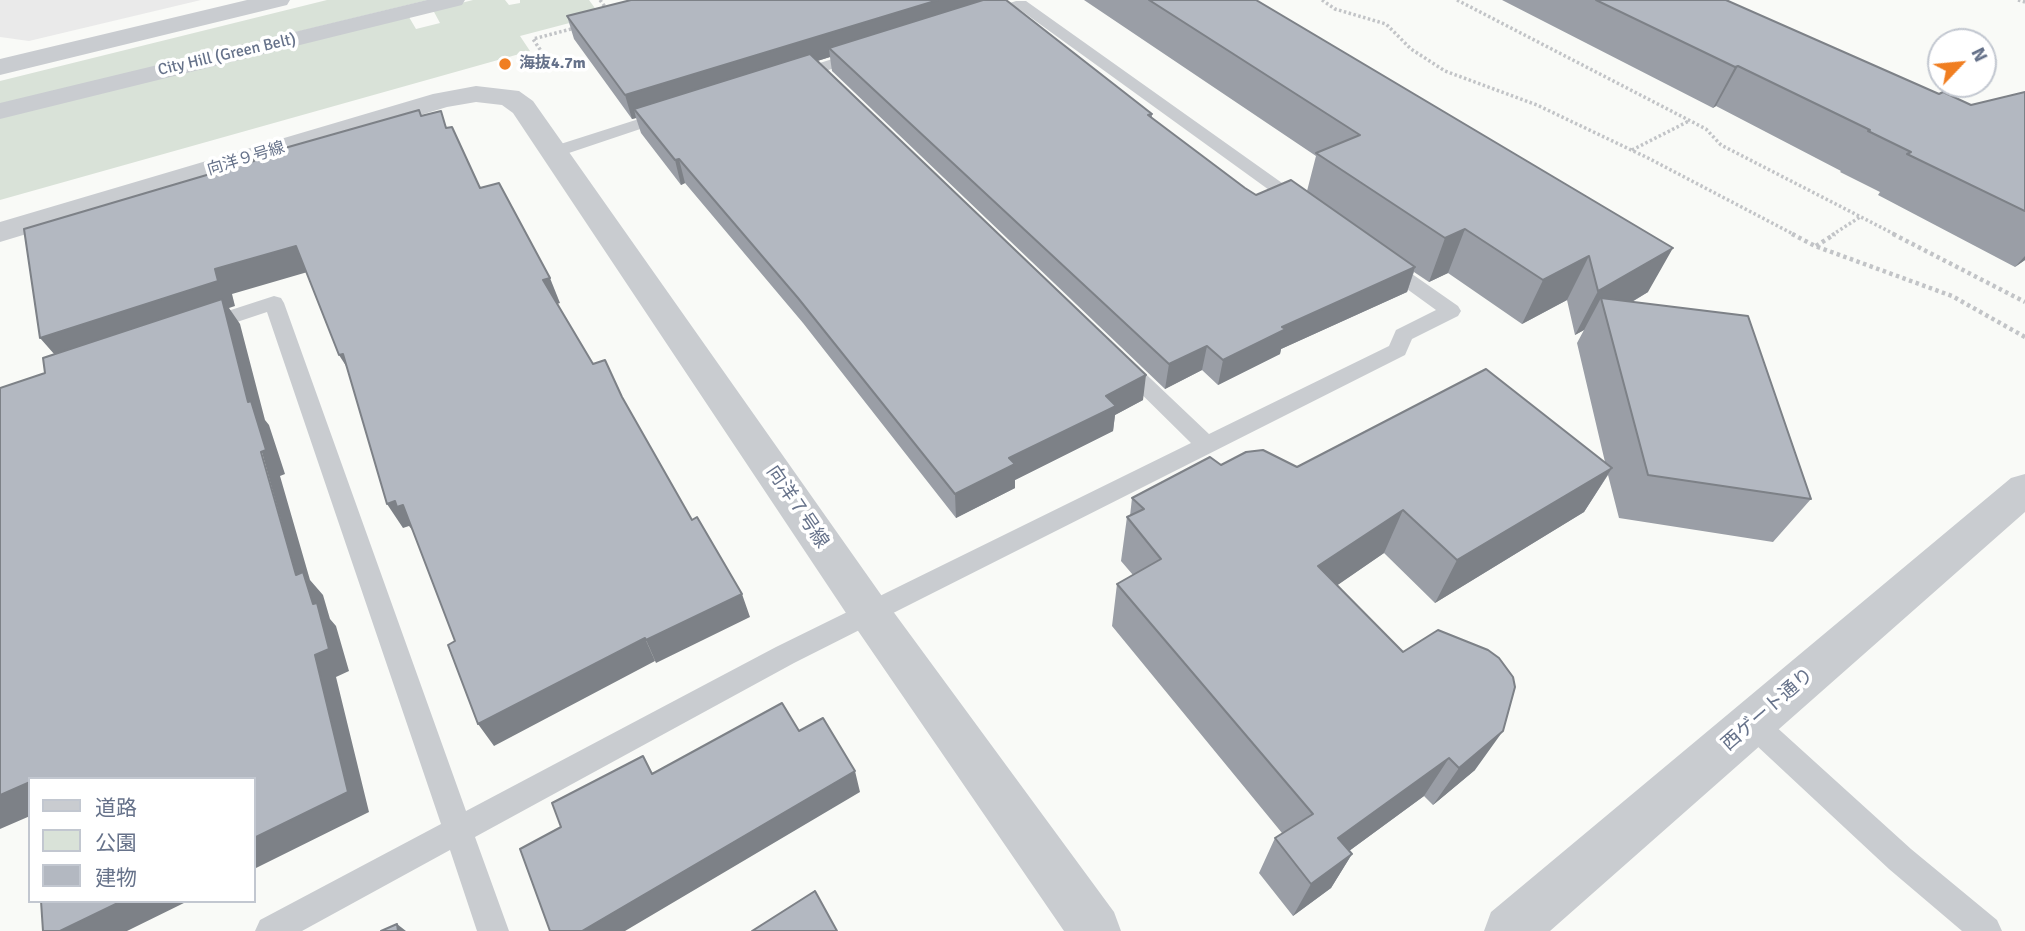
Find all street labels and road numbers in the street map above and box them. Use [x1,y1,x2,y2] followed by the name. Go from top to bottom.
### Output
[156,30,298,80] street label: City Hill (Green Belt)
[205,138,287,180] street label: 向洋９号線
[761,461,833,553] street label: 向洋７号線
[1718,664,1818,756] street label: 西ゲート通り

